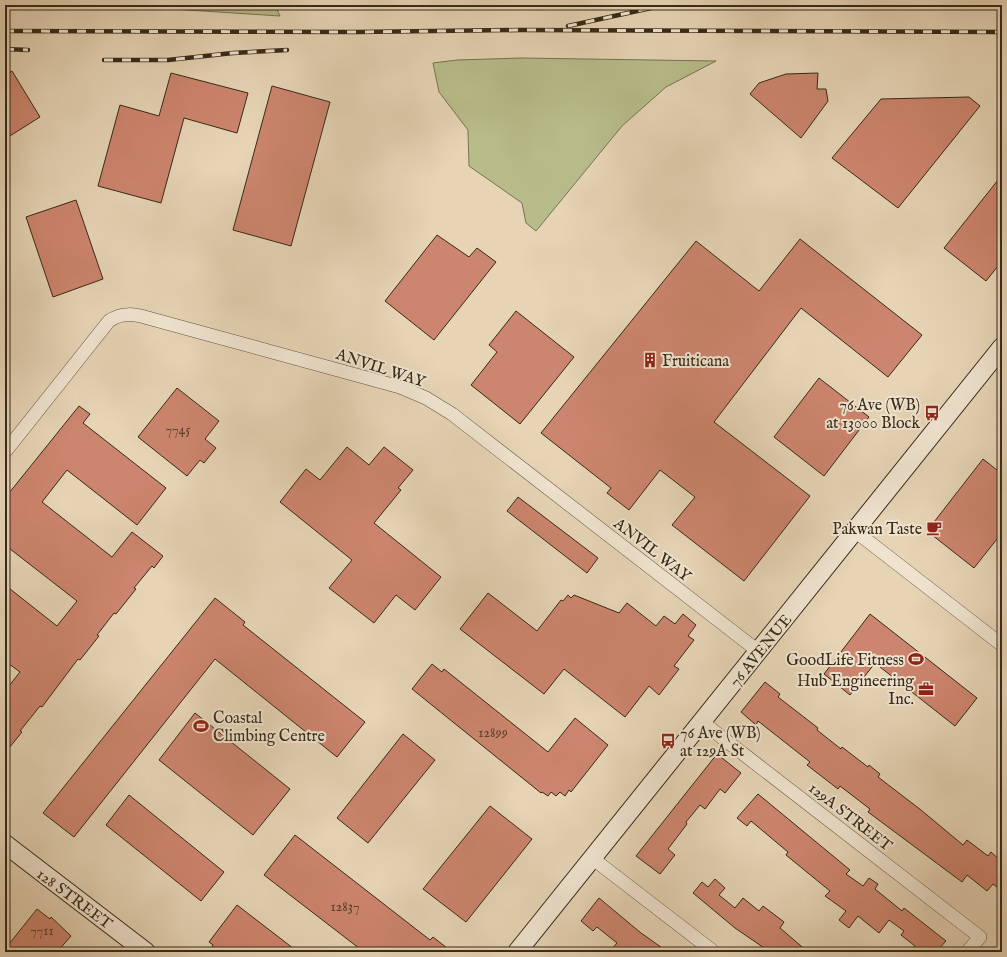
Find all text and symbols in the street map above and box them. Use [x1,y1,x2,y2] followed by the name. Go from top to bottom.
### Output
[332,345,429,393] street label: ANVIL WAY
[641,351,659,369] building icon: Fruiticana
[662,352,729,372] place label: Fruiticana
[826,396,920,434] place label: 76 Ave (WB) at 13000 Block
[923,404,941,422] bus stop icon: 76 Ave (WB) at 13000 Block
[166,421,190,439] house number: 7745
[608,513,695,588] street label: ANVIL WAY
[925,519,943,537] cafe icon: Pakwan Taste
[832,520,922,540] place label: Pakwan Taste
[726,611,797,692] street label: 76 AVENUE
[907,650,925,668] sports icon: GoodLife Fitness
[786,651,904,671] place label: GoodLife Fitness
[797,672,914,710] place label: Hub Engineering Inc.
[917,680,935,698] office icon: Hub Engineering Inc.
[213,709,325,747] place label: Coastal Climbing Centre
[192,717,210,735] sports icon: Coastal Climbing Centre
[478,724,508,742] house number: 12899
[680,724,761,762] place label: 76 Ave (WB) at 129A St
[659,732,677,750] bus stop icon: 76 Ave (WB) at 129A St
[804,779,896,857] street label: 129A STREET
[32,865,116,935] street label: 128 STREET
[330,898,360,916] house number: 12837
[30,922,54,940] house number: 7711

